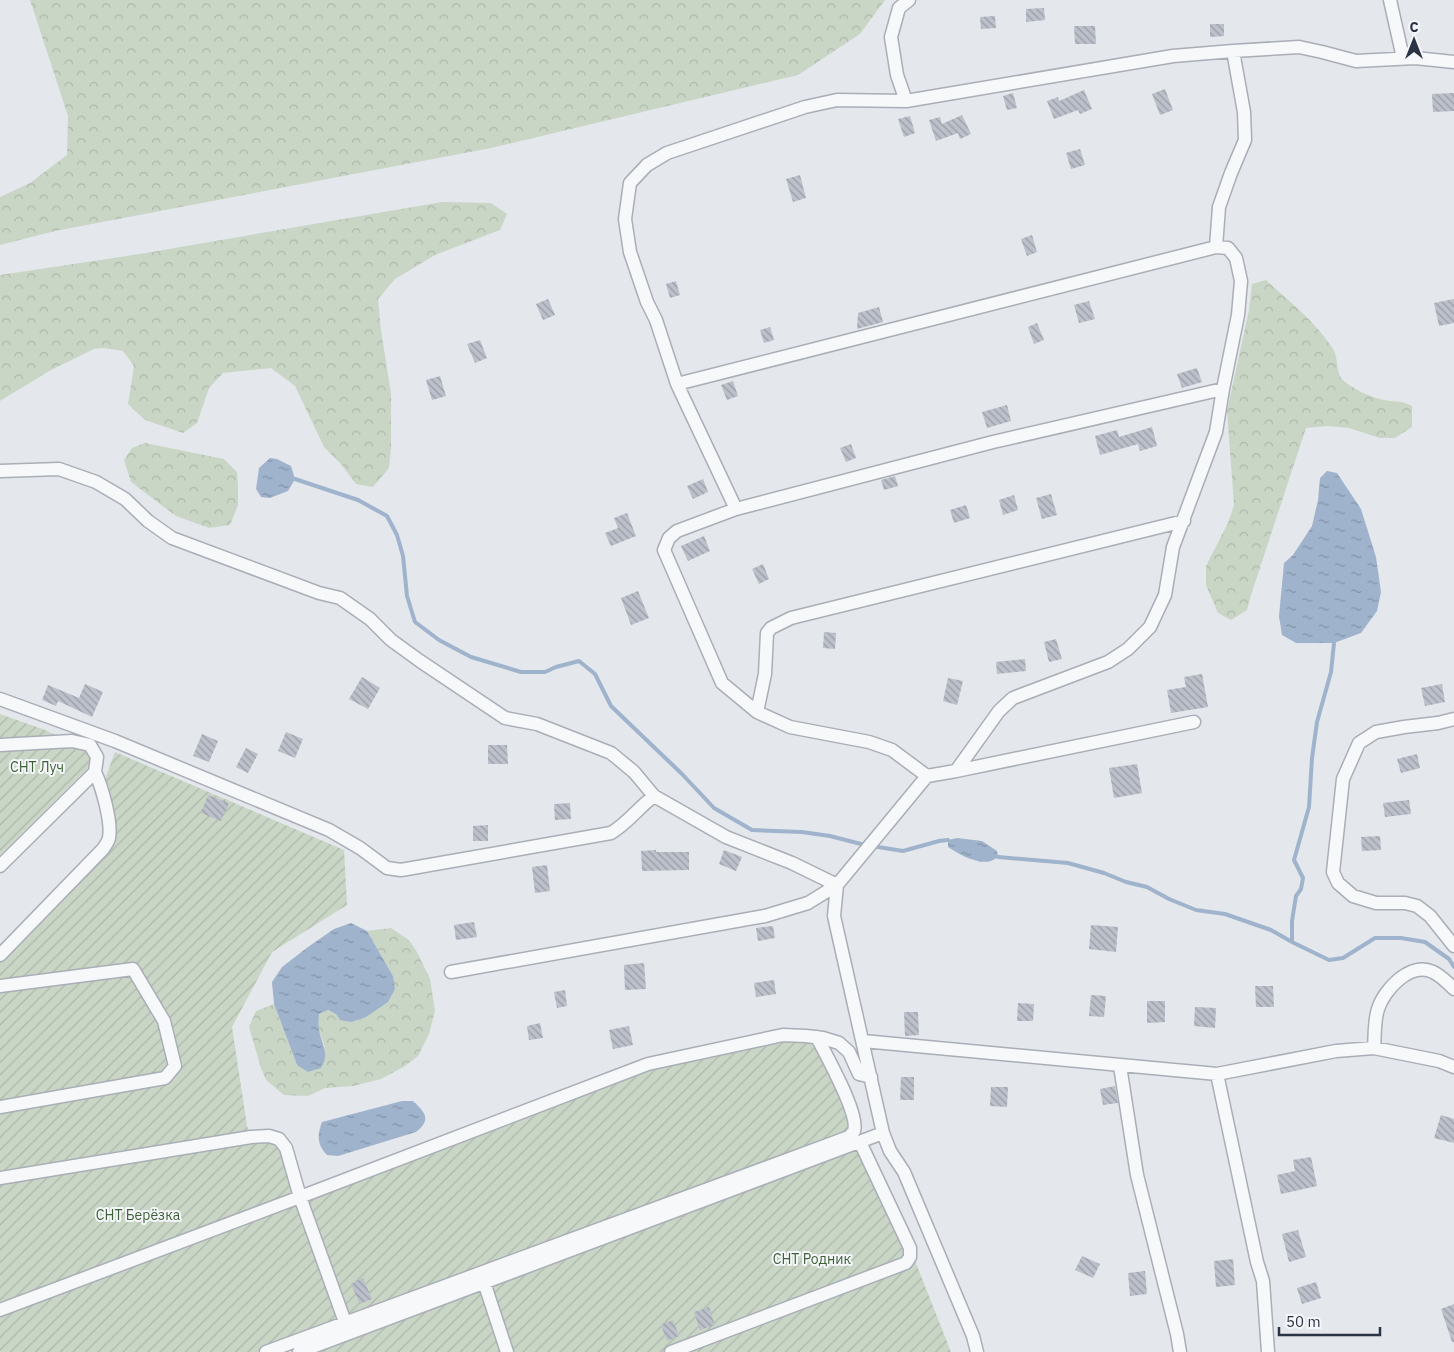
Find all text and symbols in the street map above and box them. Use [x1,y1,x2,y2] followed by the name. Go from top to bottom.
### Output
[1389,15,1439,65] north arrow
[1409,18,1419,36] text: С
[10,758,64,776] park label: СНТ Луч
[96,1206,181,1224] park label: СНТ Берёзка
[773,1250,852,1268] park label: СНТ Родник
[1279,1304,1380,1336] scale bar
[1286,1312,1321,1331] text: 50 m

